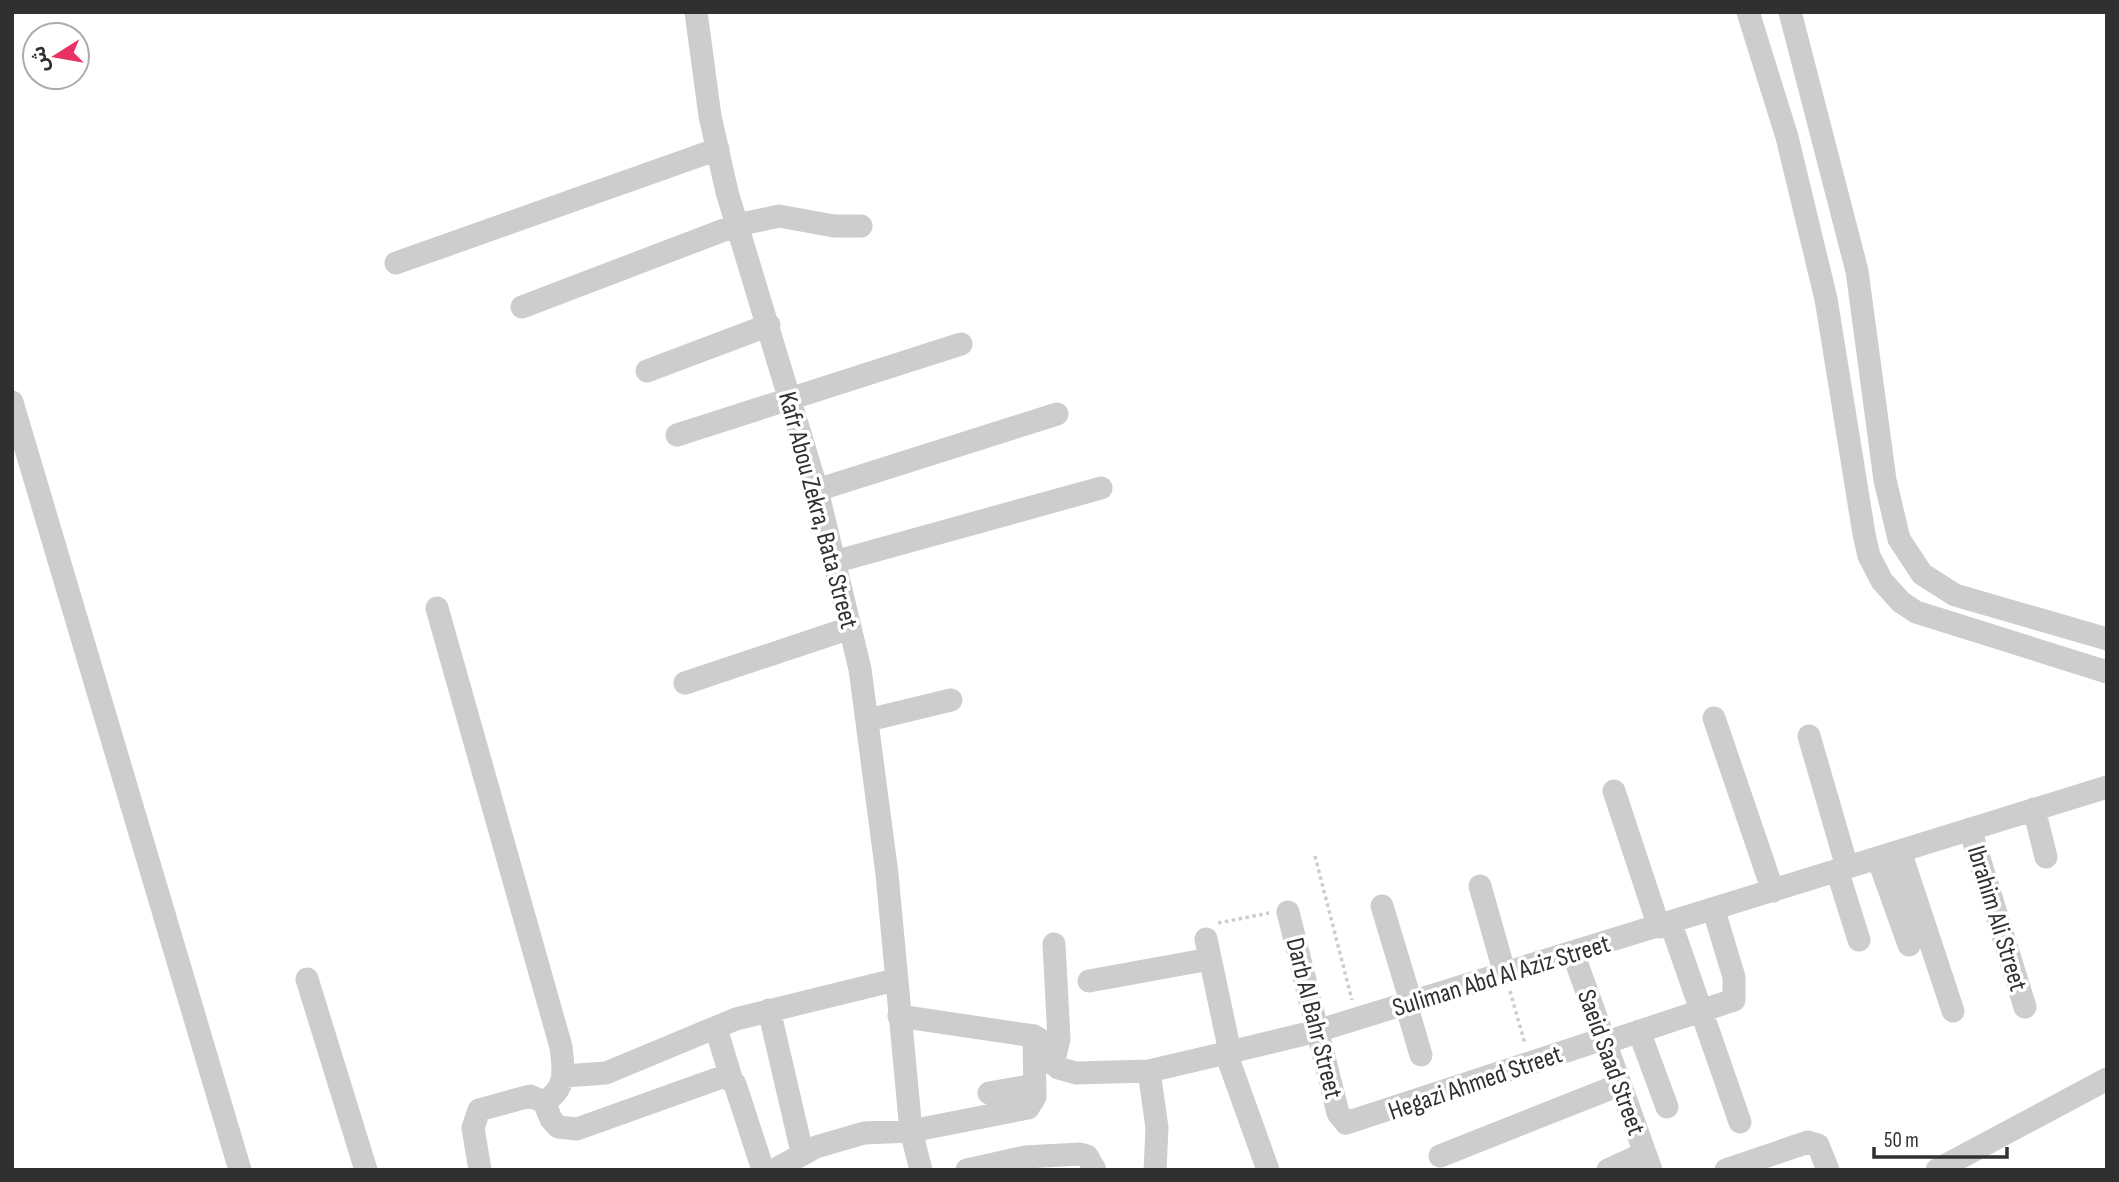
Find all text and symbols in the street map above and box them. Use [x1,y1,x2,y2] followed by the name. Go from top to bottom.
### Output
[21,21,91,91] north arrow
[27,44,55,74] text: ش
[771,389,864,632] street label: Kafr Abou Zekra, Bata Street
[1960,842,2033,995] street label: Ibrahim Ali Street
[1389,929,1614,1024] street label: Suliman Abd Al Aziz Street
[1279,935,1349,1102] street label: Darb Al Bahr Street
[1570,986,1651,1139] street label: Saeid Saad Street
[1385,1039,1566,1128] street label: Hegazi Ahmed Street
[1874,1116,2007,1160] scale bar
[1884,1128,1919,1153] text: 50 m

